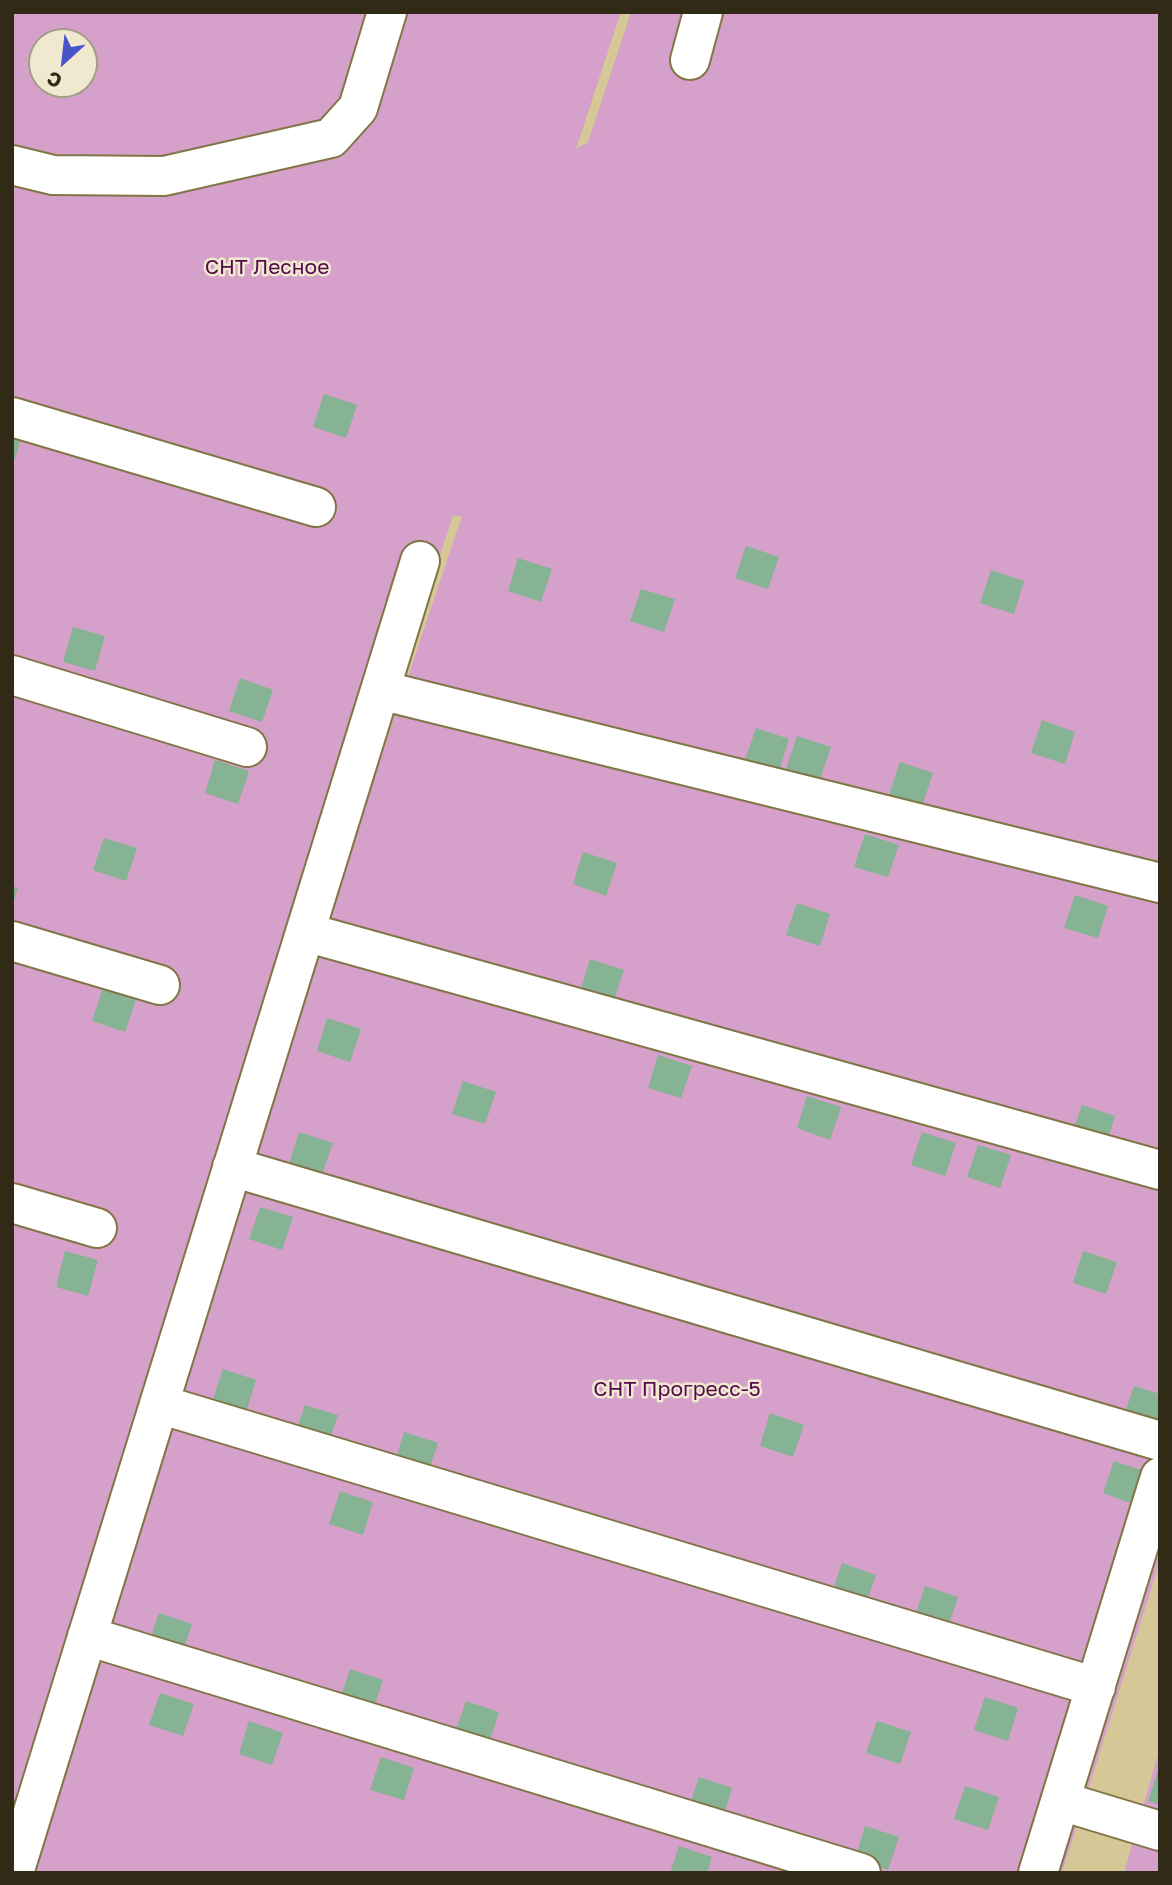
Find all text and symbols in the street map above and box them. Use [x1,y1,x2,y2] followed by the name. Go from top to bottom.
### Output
[28,28,98,98] north arrow
[43,67,65,94] text: С
[205,254,329,280] park label: СНТ Лесное
[593,1376,761,1402] park label: СНТ Прогресс-5

